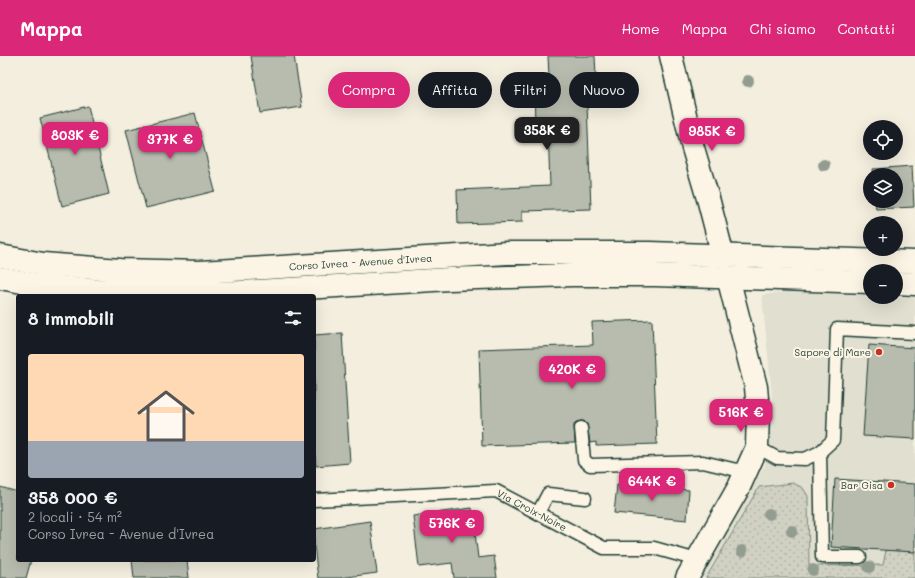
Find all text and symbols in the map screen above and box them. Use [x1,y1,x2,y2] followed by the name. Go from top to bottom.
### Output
[20,16,83,41] text: Mappa
[622,19,660,38] text: Home
[682,19,728,38] text: Mappa
[750,19,815,38] text: Chi siamo
[837,19,895,38] text: Contatti
[328,72,410,108] chip: Compra
[418,72,492,108] chip: Affitta
[500,72,561,108] chip: Filtri
[569,72,639,108] chip: Nuovo
[514,117,580,151] pin: 358K €
[679,118,745,152] pin: 985K €
[863,120,903,304] map controls
[863,120,903,160] button: locate
[523,121,571,138] text: 358K €
[42,122,108,156] pin: 803K €
[688,122,736,139] text: 985K €
[51,126,99,143] text: 803K €
[137,126,203,160] pin: 377K €
[147,130,193,147] text: 377K €
[863,168,903,208] button: layers
[863,216,903,256] button: +
[289,251,433,273] street label: Corso Ivrea - Avenue d'Ivrea
[863,264,903,304] button: −
[28,307,115,329] text: 8 immobili
[282,307,304,329] icon: filters
[795,345,871,359] place label: Sapore di Mare
[874,347,884,357] marker: Sapore di Mare
[539,356,605,390] pin: 420K €
[548,360,596,377] text: 420K €
[130,380,202,452] icon: home
[708,399,774,433] pin: 516K €
[719,403,764,420] text: 516K €
[619,468,685,502] pin: 644K €
[628,472,676,489] text: 644K €
[841,478,883,492] place label: Bar Gisa
[886,480,896,490] marker: Bar Gisa
[28,486,118,508] text: 358 000 €
[495,486,569,534] street label: Via Croix-Noire
[28,508,122,525] text: 2 locali · 54 m²
[419,510,485,544] pin: 576K €
[429,514,475,531] text: 576K €
[28,525,214,542] text: Corso Ivrea - Avenue d'Ivrea

